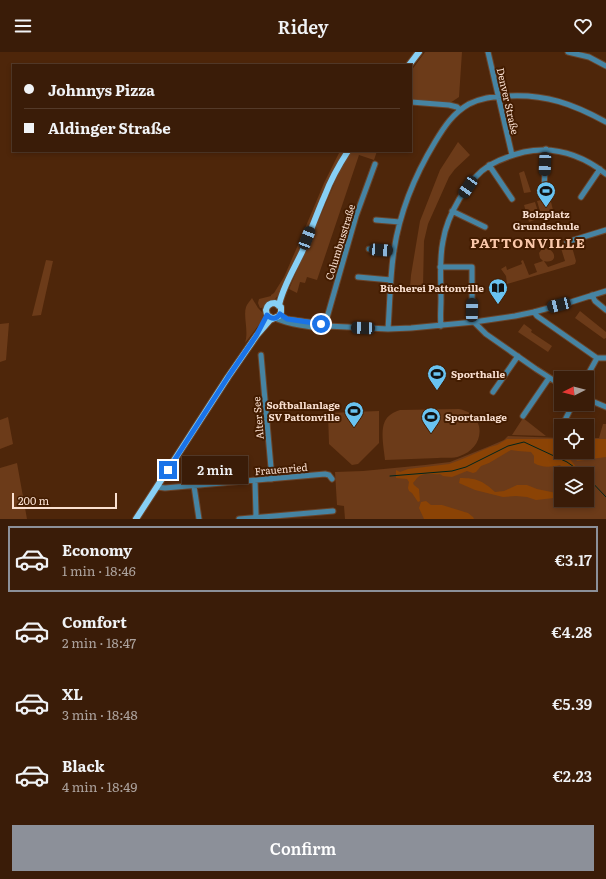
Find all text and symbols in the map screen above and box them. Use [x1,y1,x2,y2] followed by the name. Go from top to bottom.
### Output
[277,13,329,40] text: Ridey
[12,15,34,37] icon: menu
[572,15,594,37] icon: heart
[494,66,523,136] street label: Denver Straße
[48,78,155,101] text: Johnnys Pizza
[48,116,171,139] text: Aldinger Straße
[539,152,551,176] car
[456,174,480,200] car
[535,180,557,208] sports icon: Bolzplatz Grundschule
[321,202,358,282] street label: Columbusstraße
[513,206,580,233] place label: Bolzplatz Grundschule
[297,225,317,251] car
[470,232,586,252] district label: PATTONVILLE
[369,243,393,257] car
[487,277,509,305] library icon: Bücherei Pattonville
[380,280,484,295] place label: Bücherei Pattonville
[546,296,572,314] car
[466,298,478,322] car
[312,315,330,333] route start
[351,322,375,334] car
[426,363,448,391] sports icon: Sporthalle
[451,366,506,381] place label: Sporthalle
[554,371,594,411] north arrow
[554,371,594,507] map controls
[248,396,267,440] street label: Alter See
[266,397,340,424] place label: Softballanlage SV Pattonville
[343,400,365,428] sports icon: Softballanlage SV Pattonville
[420,406,442,434] sports icon: Sportanlage
[445,409,507,424] place label: Sportanlage
[554,419,594,459] button: locate
[182,456,248,484] callout: 2 min
[254,459,308,478] street label: Frauenried
[197,460,233,479] text: 2 min
[159,461,177,479] route end
[554,467,594,507] button: layers
[12,491,117,510] scale bar
[18,492,49,508] text: 200 m
[62,538,132,561] text: Economy
[14,541,50,577] icon: car
[555,548,592,571] text: €3.17
[62,561,136,580] text: 1 min · 18:46
[62,610,127,633] text: Comfort
[14,613,50,649] icon: car
[551,620,592,643] text: €4.28
[62,633,136,652] text: 2 min · 18:47
[62,682,83,705] text: XL
[14,685,50,721] icon: car
[552,692,592,715] text: €5.39
[62,705,138,724] text: 3 min · 18:48
[62,754,105,777] text: Black
[14,757,50,793] icon: car
[553,764,592,787] text: €2.23
[62,777,137,796] text: 4 min · 18:49
[12,825,594,871] button: Confirm

